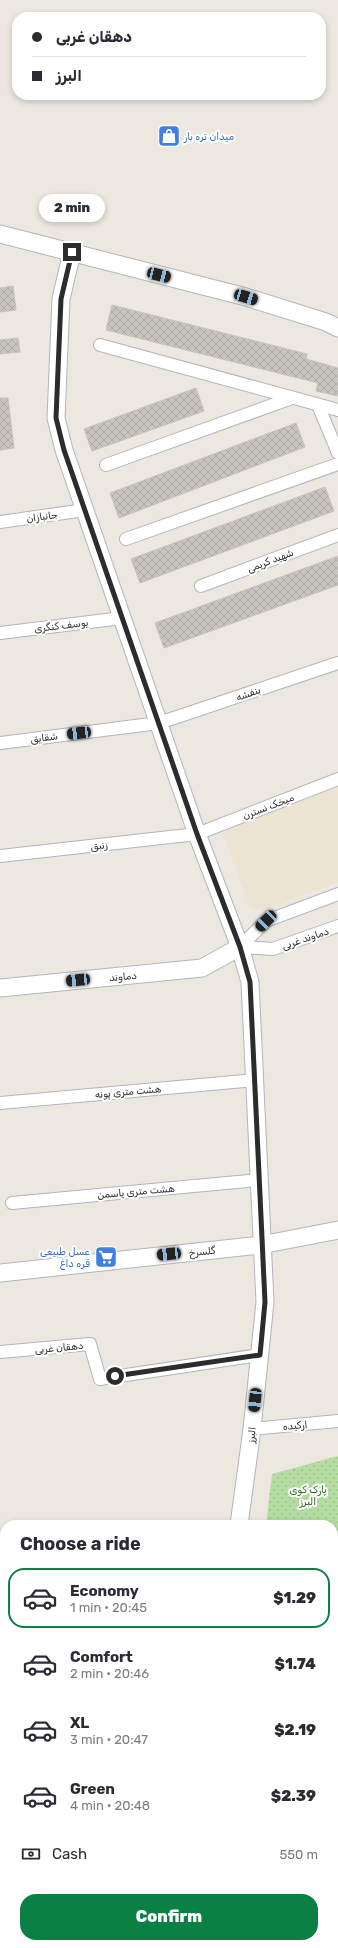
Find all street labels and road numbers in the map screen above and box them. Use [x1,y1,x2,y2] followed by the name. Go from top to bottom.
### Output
[26,509,59,525] street label: جانبازان
[246,547,295,575] street label: شهید کریمی
[33,617,89,635] street label: یوسف کنگری
[234,684,262,704] street label: بنفشه
[30,730,59,746] street label: شقایق
[241,792,296,822] street label: میخک نسترن
[90,839,108,853] street label: زنبق
[280,925,331,953] street label: دماوند غربی
[109,970,138,984] street label: دماوند
[94,1083,162,1102] street label: هشت متری پونه
[97,1183,175,1201] street label: هشت متری یاسمن
[188,1245,217,1260] street label: گلسرخ
[34,1340,84,1356] street label: دهقان غربی
[282,1419,308,1433] street label: ارکیده
[245,1426,259,1445] street label: البرز

